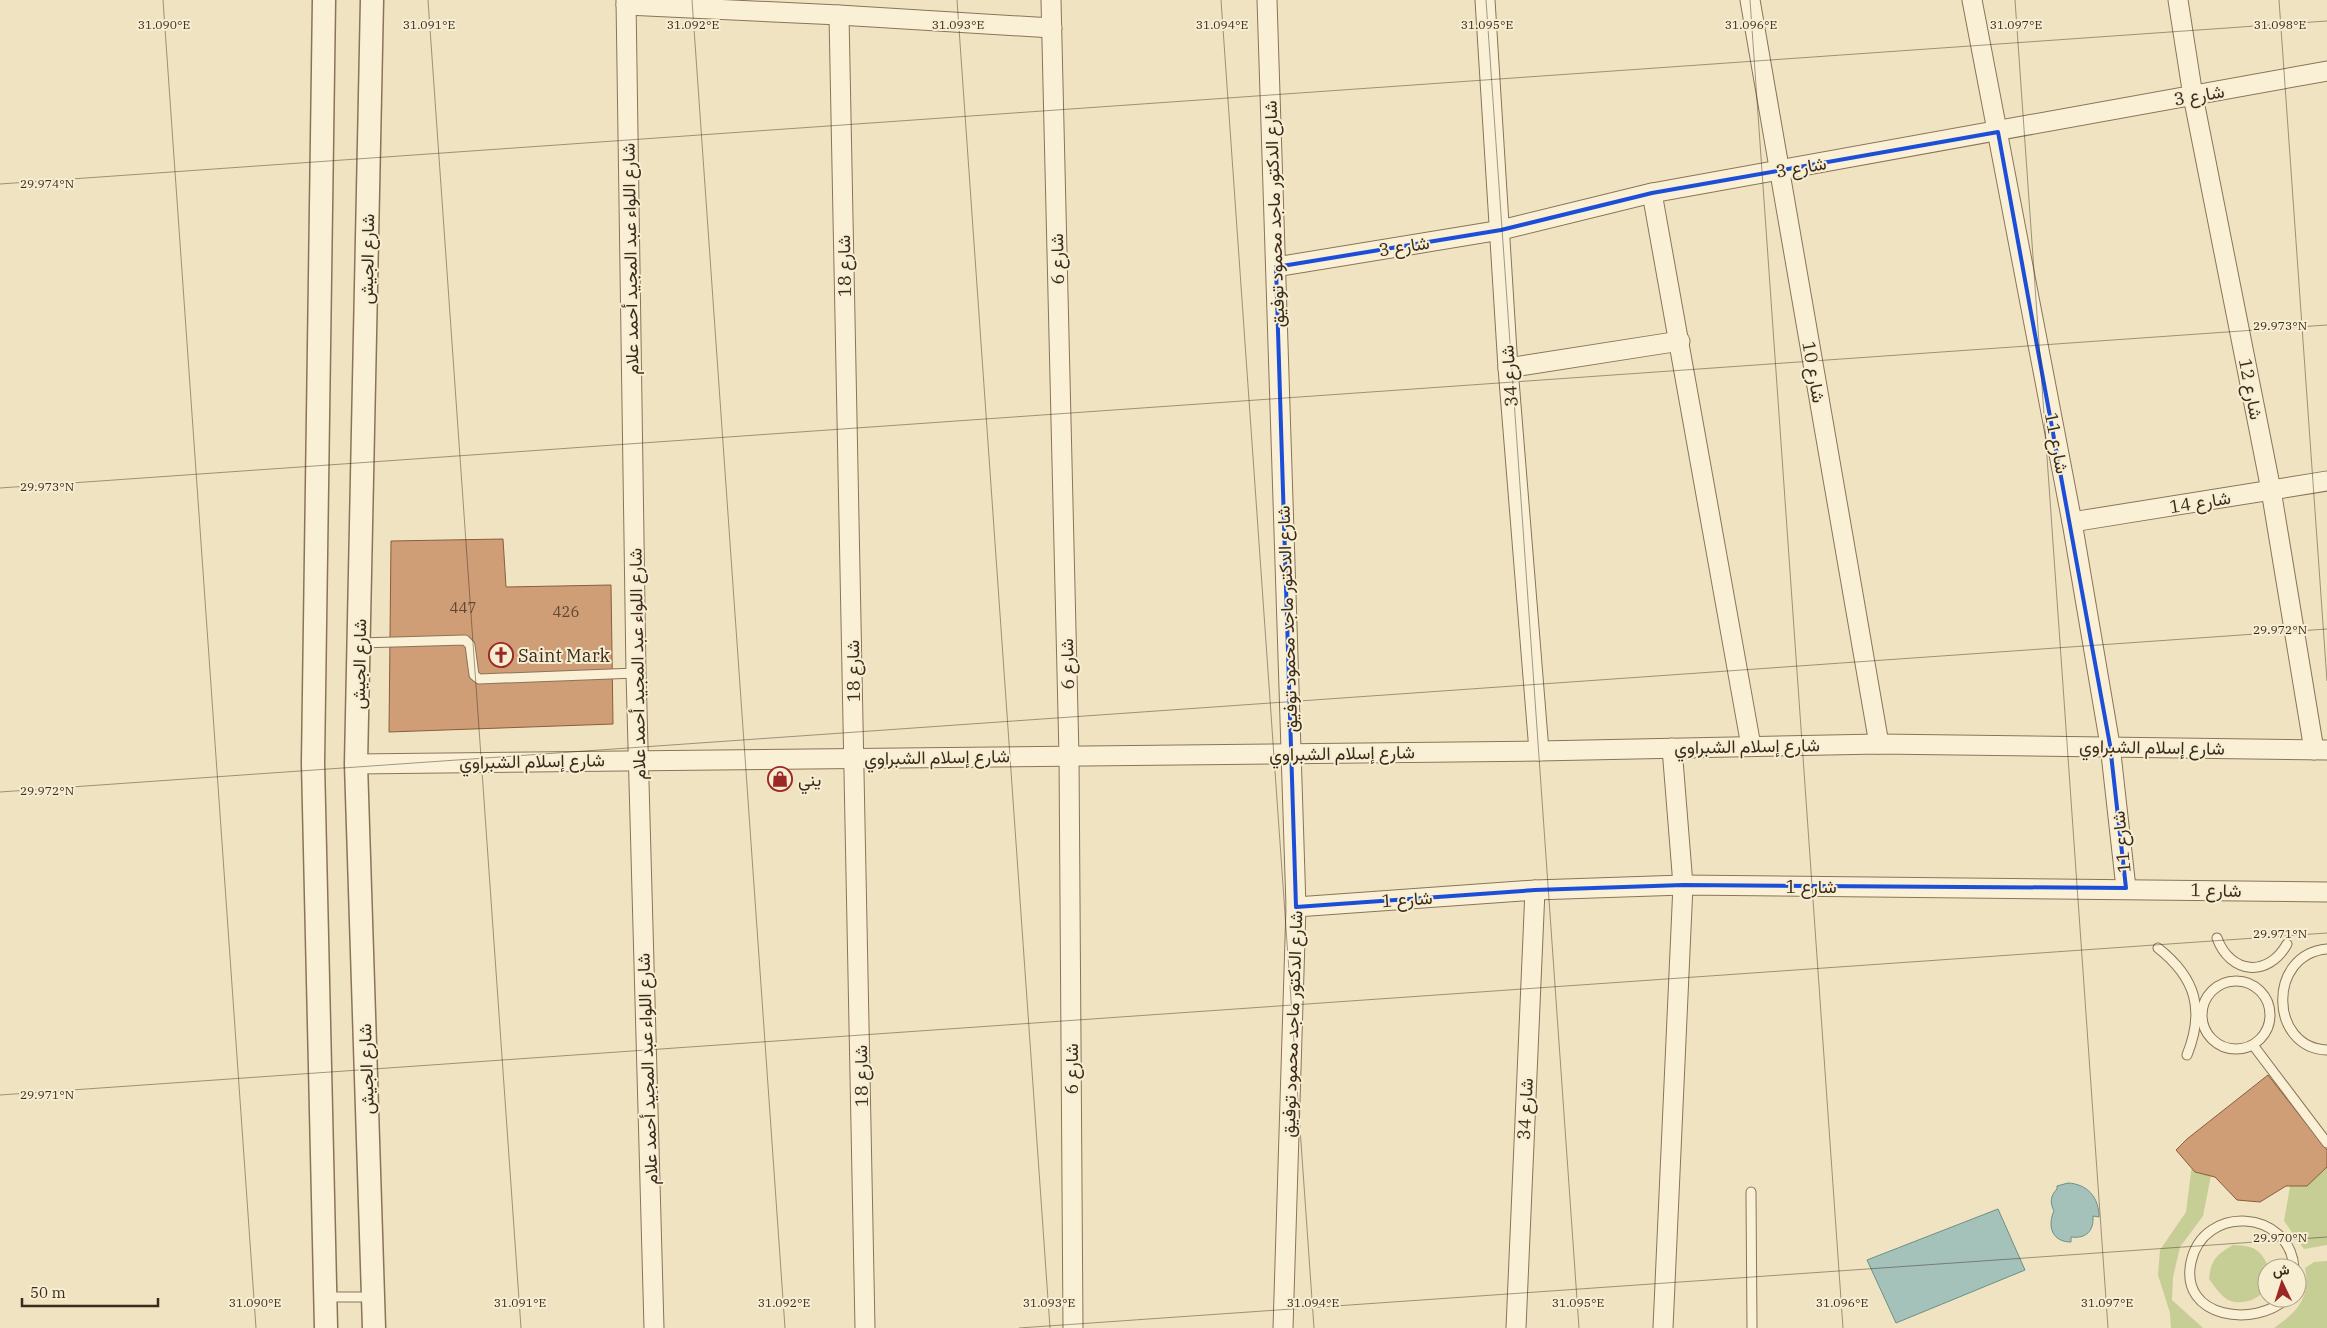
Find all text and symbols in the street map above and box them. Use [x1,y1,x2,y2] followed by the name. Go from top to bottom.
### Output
[138,17,190,32] text: 31.090°E
[403,17,455,32] text: 31.091°E
[667,17,719,32] text: 31.092°E
[932,17,984,32] text: 31.093°E
[1196,17,1248,32] text: 31.094°E
[1461,17,1513,32] text: 31.095°E
[1725,17,1777,32] text: 31.096°E
[1990,17,2042,32] text: 31.097°E
[2254,17,2306,32] text: 31.098°E
[2172,79,2226,112] street label: شارع 3
[1259,100,1290,328] street label: شارع الدكتور ماجد محمود توفيق
[616,143,645,375] street label: شارع اللواء عبد المجيد أحمد علام
[1774,151,1828,184] street label: شارع 3
[20,176,74,191] text: 29.974°N
[355,213,380,305] street label: شارع الجيش
[1377,231,1431,262] street label: شارع 3
[1045,233,1070,285] street label: شارع 6
[832,235,857,297] street label: شارع 18
[2253,318,2307,333] text: 29.973°N
[1796,339,1831,405] street label: شارع 10
[1495,344,1524,408] street label: شارع 34
[2233,356,2268,422] street label: شارع 12
[2039,410,2074,476] street label: شارع 11
[20,479,74,494] text: 29.973°N
[2168,486,2233,519] street label: شارع 14
[1272,505,1303,733] street label: شارع الدكتور ماجد محمود توفيق
[623,548,652,780] street label: شارع اللواء عبد المجيد أحمد علام
[449,598,477,617] house number: 447
[552,602,580,621] house number: 426
[347,618,372,710] street label: شارع الجيش
[2253,622,2307,637] text: 29.972°N
[1055,638,1080,690] street label: شارع 6
[841,640,866,702] street label: شارع 18
[488,642,514,668] church icon: Saint Mark
[518,644,611,667] place label: Saint Mark
[1674,733,1820,763] street label: شارع إسلام الشبراوي
[2079,734,2225,764] street label: شارع إسلام الشبراوي
[1269,740,1415,770] street label: شارع إسلام الشبراوي
[864,744,1010,774] street label: شارع إسلام الشبراوي
[459,748,605,778] street label: شارع إسلام الشبراوي
[767,766,793,792] shop icon: يني
[798,768,821,795] place label: يني
[20,783,74,798] text: 29.972°N
[2106,810,2137,874] street label: شارع 11
[1785,875,1837,899] street label: شارع 1
[2190,878,2242,903] street label: شارع 1
[1381,886,1433,913] street label: شارع 1
[1277,910,1308,1138] street label: شارع الدكتور ماجد محمود توفيق
[2253,926,2307,941] text: 29.971°N
[631,953,664,1185] street label: شارع اللواء عبد المجيد أحمد علام
[353,1023,380,1115] street label: شارع الجيش
[1060,1043,1084,1095] street label: شارع 6
[849,1045,874,1107] street label: شارع 18
[1512,1077,1539,1141] street label: شارع 34
[20,1087,74,1102] text: 29.971°N
[2253,1230,2307,1245] text: 29.970°N
[2257,1258,2307,1308] north arrow
[2272,1260,2290,1280] text: ش
[22,1276,159,1308] scale bar
[30,1283,66,1302] text: 50 m
[229,1295,281,1310] text: 31.090°E
[494,1295,546,1310] text: 31.091°E
[758,1295,810,1310] text: 31.092°E
[1023,1295,1075,1310] text: 31.093°E
[1287,1295,1339,1310] text: 31.094°E
[1552,1295,1604,1310] text: 31.095°E
[1816,1295,1868,1310] text: 31.096°E
[2081,1295,2133,1310] text: 31.097°E

